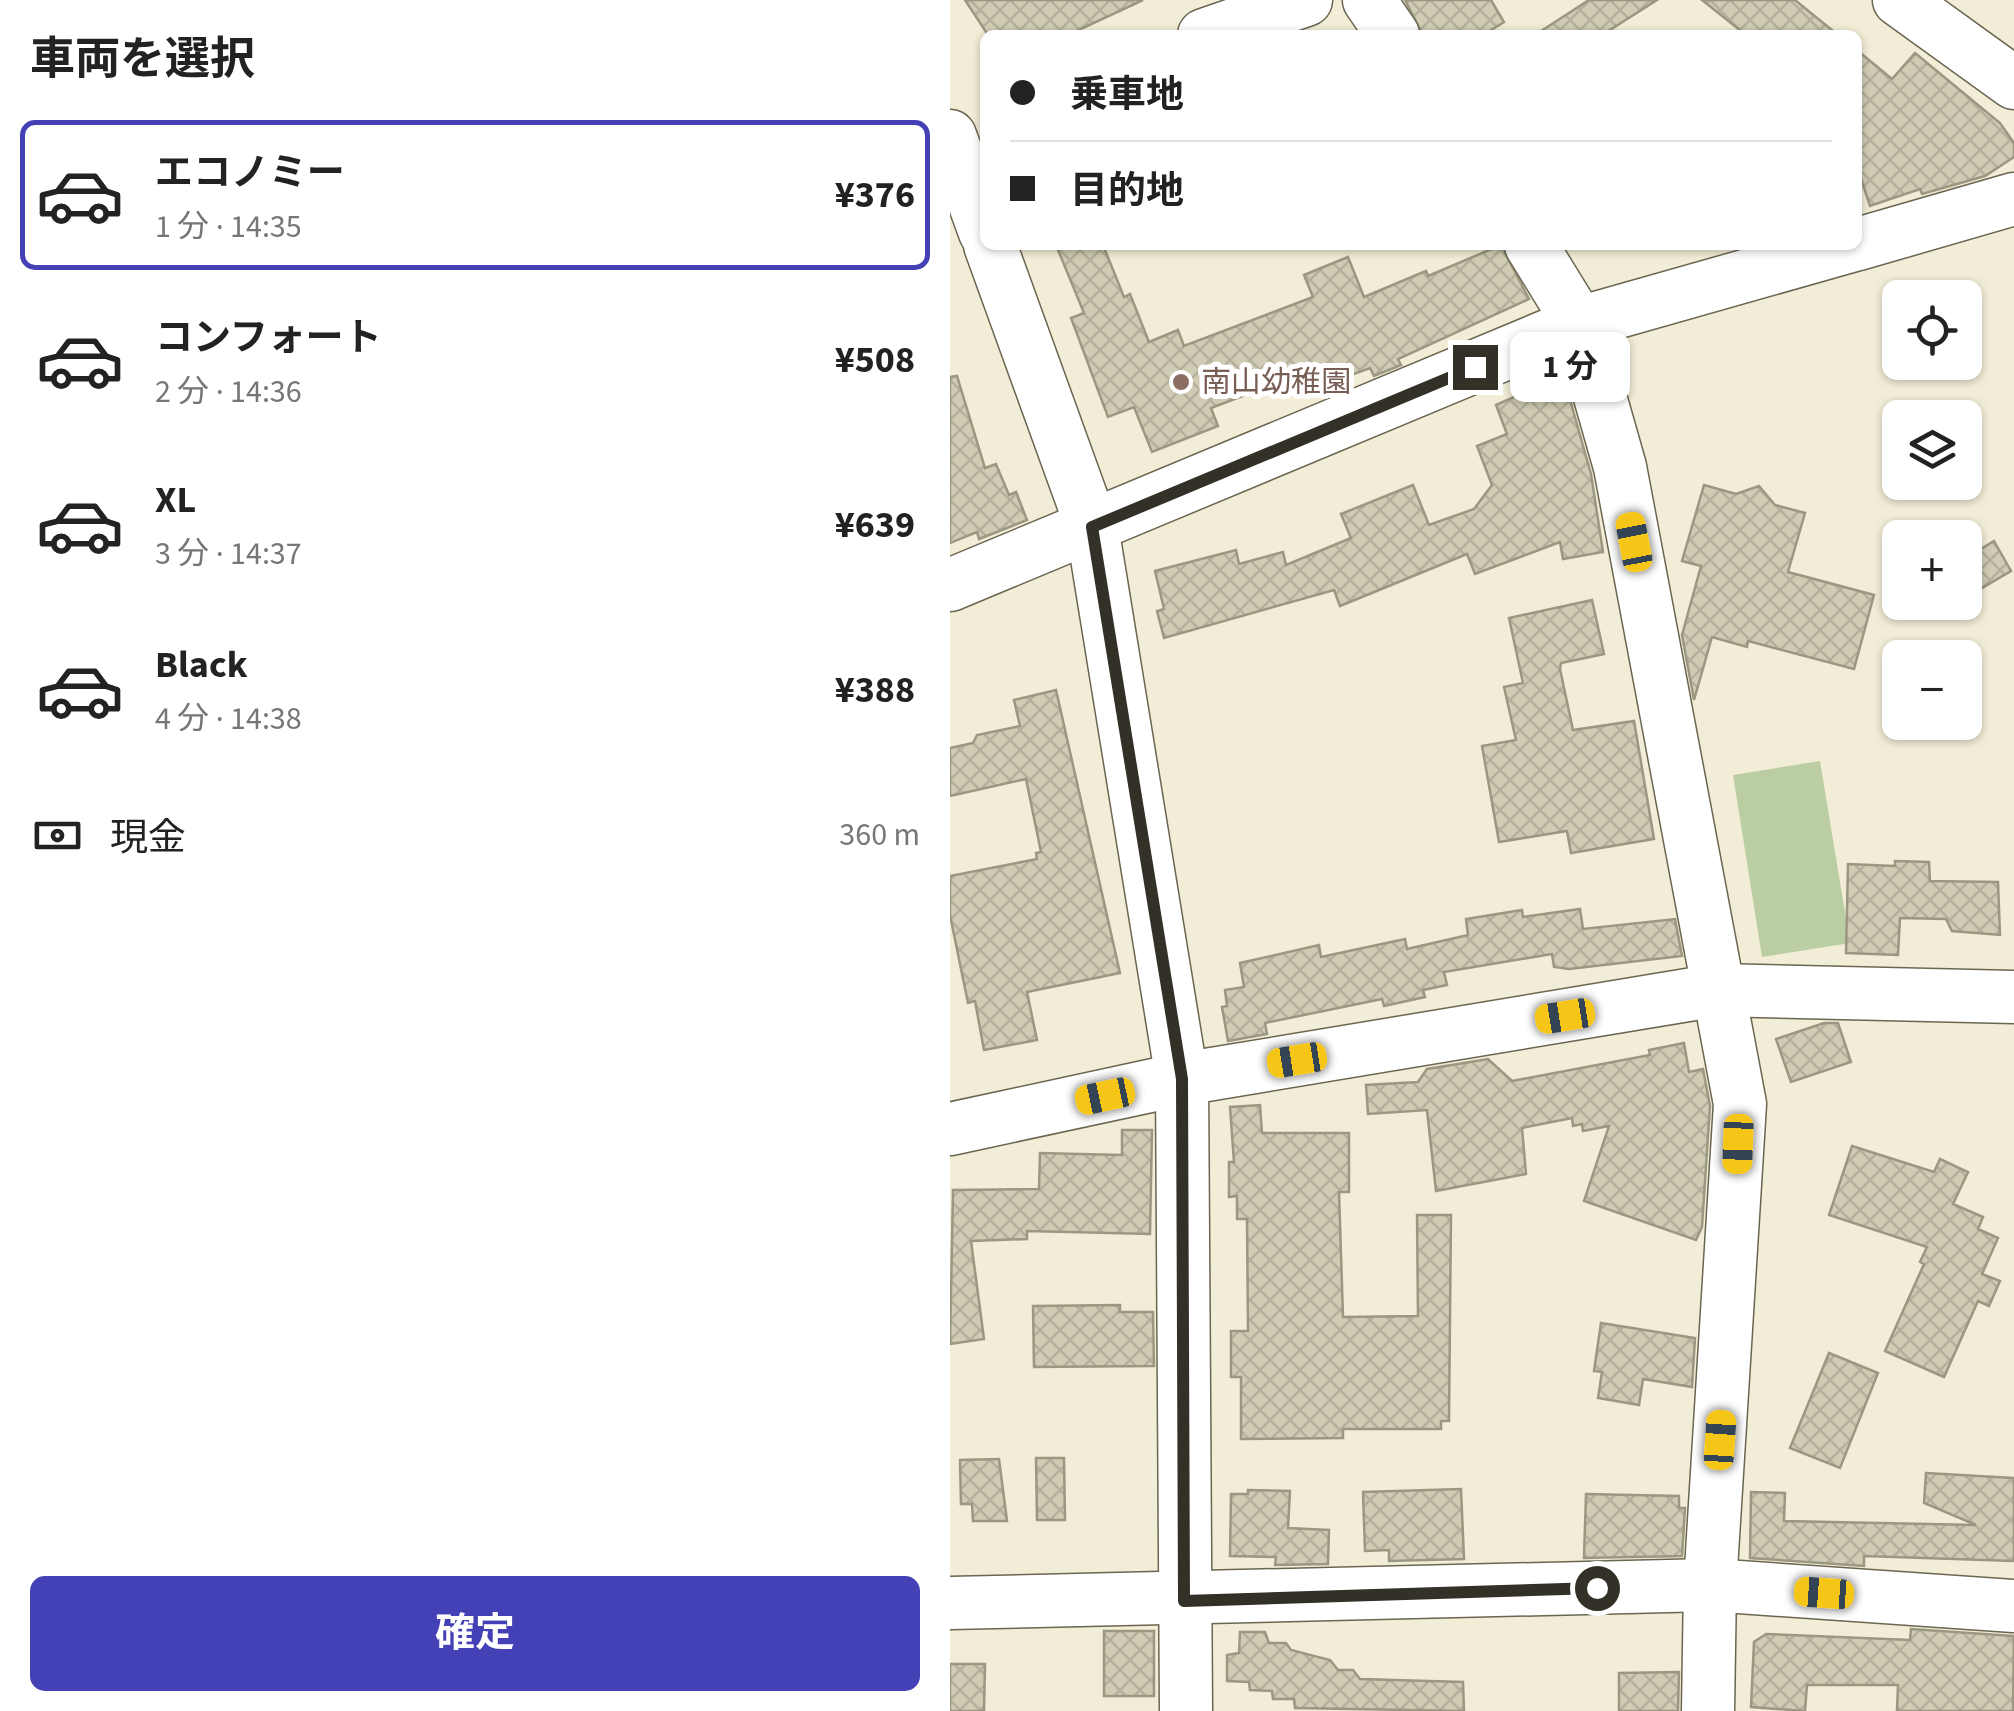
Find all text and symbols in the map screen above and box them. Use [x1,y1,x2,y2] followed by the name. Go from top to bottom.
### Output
[30,28,255,92] text: 車両を選択
[1070,68,1184,122] text: 乗車地
[155,146,345,200] text: エコノミー
[35,150,125,240] icon: car
[1070,164,1184,218] text: 目的地
[835,168,915,222] text: ¥376
[155,204,302,250] text: 1 分 · 14:35
[1882,280,1982,740] map controls
[1882,280,1982,380] button: locate
[155,311,382,365] text: コンフォート
[35,315,125,405] icon: car
[1510,332,1630,402] callout: 1 分
[835,333,915,387] text: ¥508
[1542,344,1598,390] text: 1 分
[1453,345,1498,390] route end
[1201,361,1351,404] place label: 南山幼稚園
[155,369,302,415] text: 2 分 · 14:36
[1170,371,1192,393] marker: 南山幼稚園
[1882,400,1982,500] button: layers
[155,473,196,527] text: XL
[35,480,125,570] icon: car
[835,498,915,552] text: ¥639
[1614,510,1654,574] car
[1882,520,1982,620] button: +
[155,531,302,577] text: 3 分 · 14:37
[155,638,248,692] text: Black
[1882,640,1982,740] button: −
[35,645,125,735] icon: car
[835,663,915,717] text: ¥388
[155,696,302,742] text: 4 分 · 14:38
[30,808,85,863] icon: cash
[110,811,186,865] text: 現金
[839,812,920,858] text: 360 m
[1533,996,1597,1036] car
[1265,1040,1329,1080] car
[1073,1075,1137,1117] car
[1722,1113,1754,1175] car
[1703,1409,1737,1471] car
[1575,1566,1620,1611] route start
[30,1576,920,1691] button: 確定
[1793,1576,1855,1610] car

